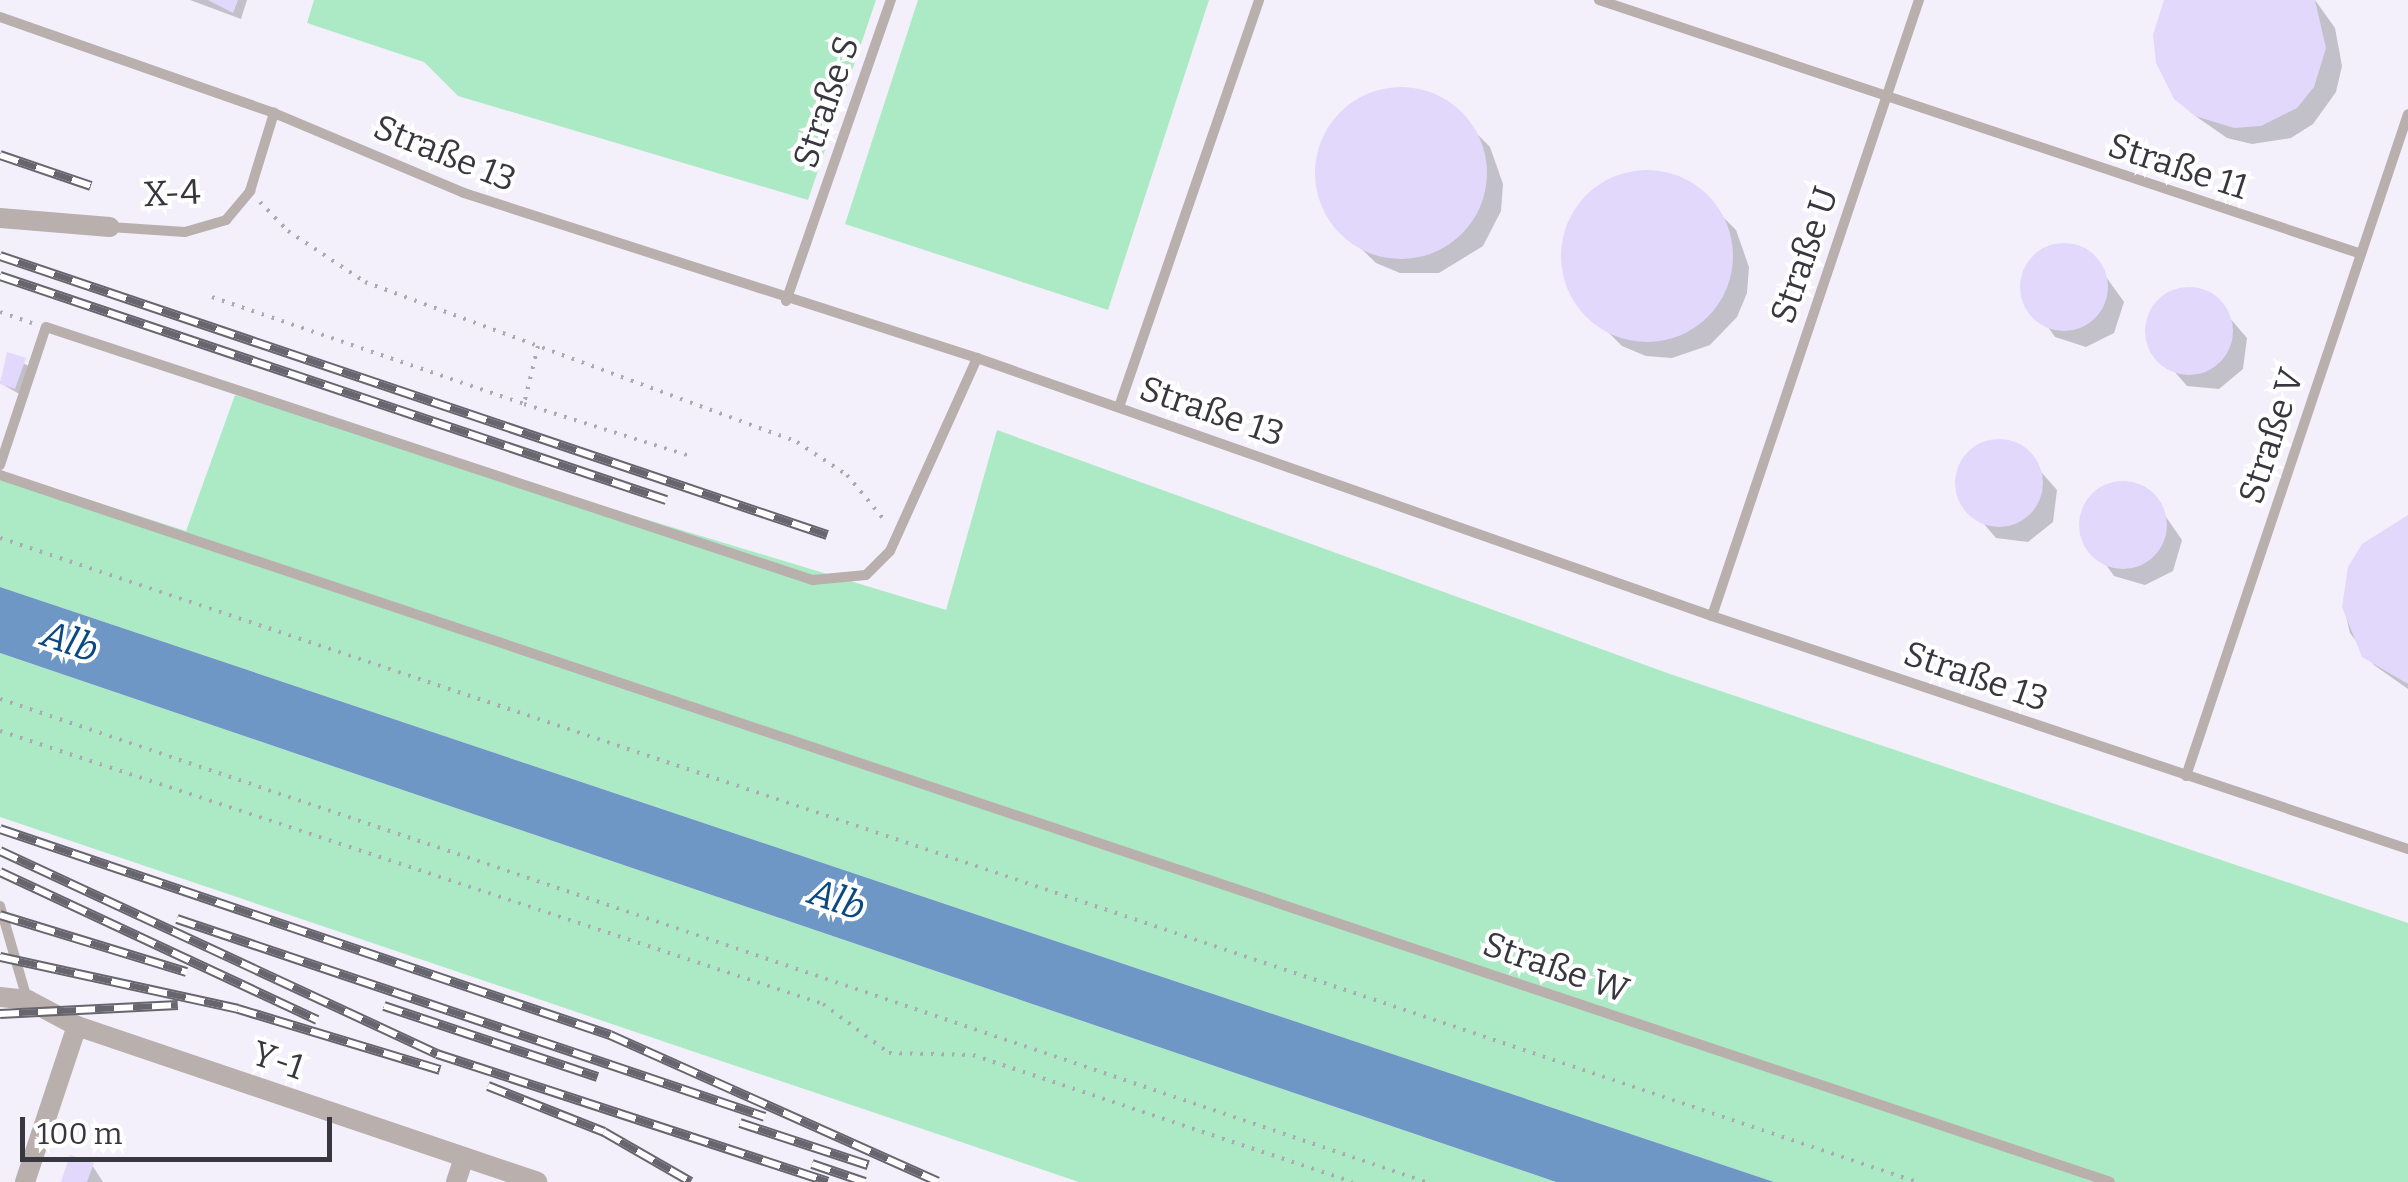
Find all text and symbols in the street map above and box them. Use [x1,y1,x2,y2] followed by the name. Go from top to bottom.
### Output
[784,31,868,173] street label: Straße S
[368,106,522,200] street label: Straße 13
[2103,124,2253,208] street label: Straße 11
[142,171,202,215] street label: X-4
[1761,181,1847,329] street label: Straße U
[2229,363,2313,509] street label: Straße V
[1135,367,1289,455] street label: Straße 13
[36,611,104,673] water label: Alb
[1899,632,2053,720] street label: Straße 13
[803,869,871,931] water label: Alb
[1478,923,1634,1011] street label: Straße W
[247,1032,309,1088] street label: Y-1
[25,1097,338,1159] scale bar
[37,1116,122,1152] text: 100 m

